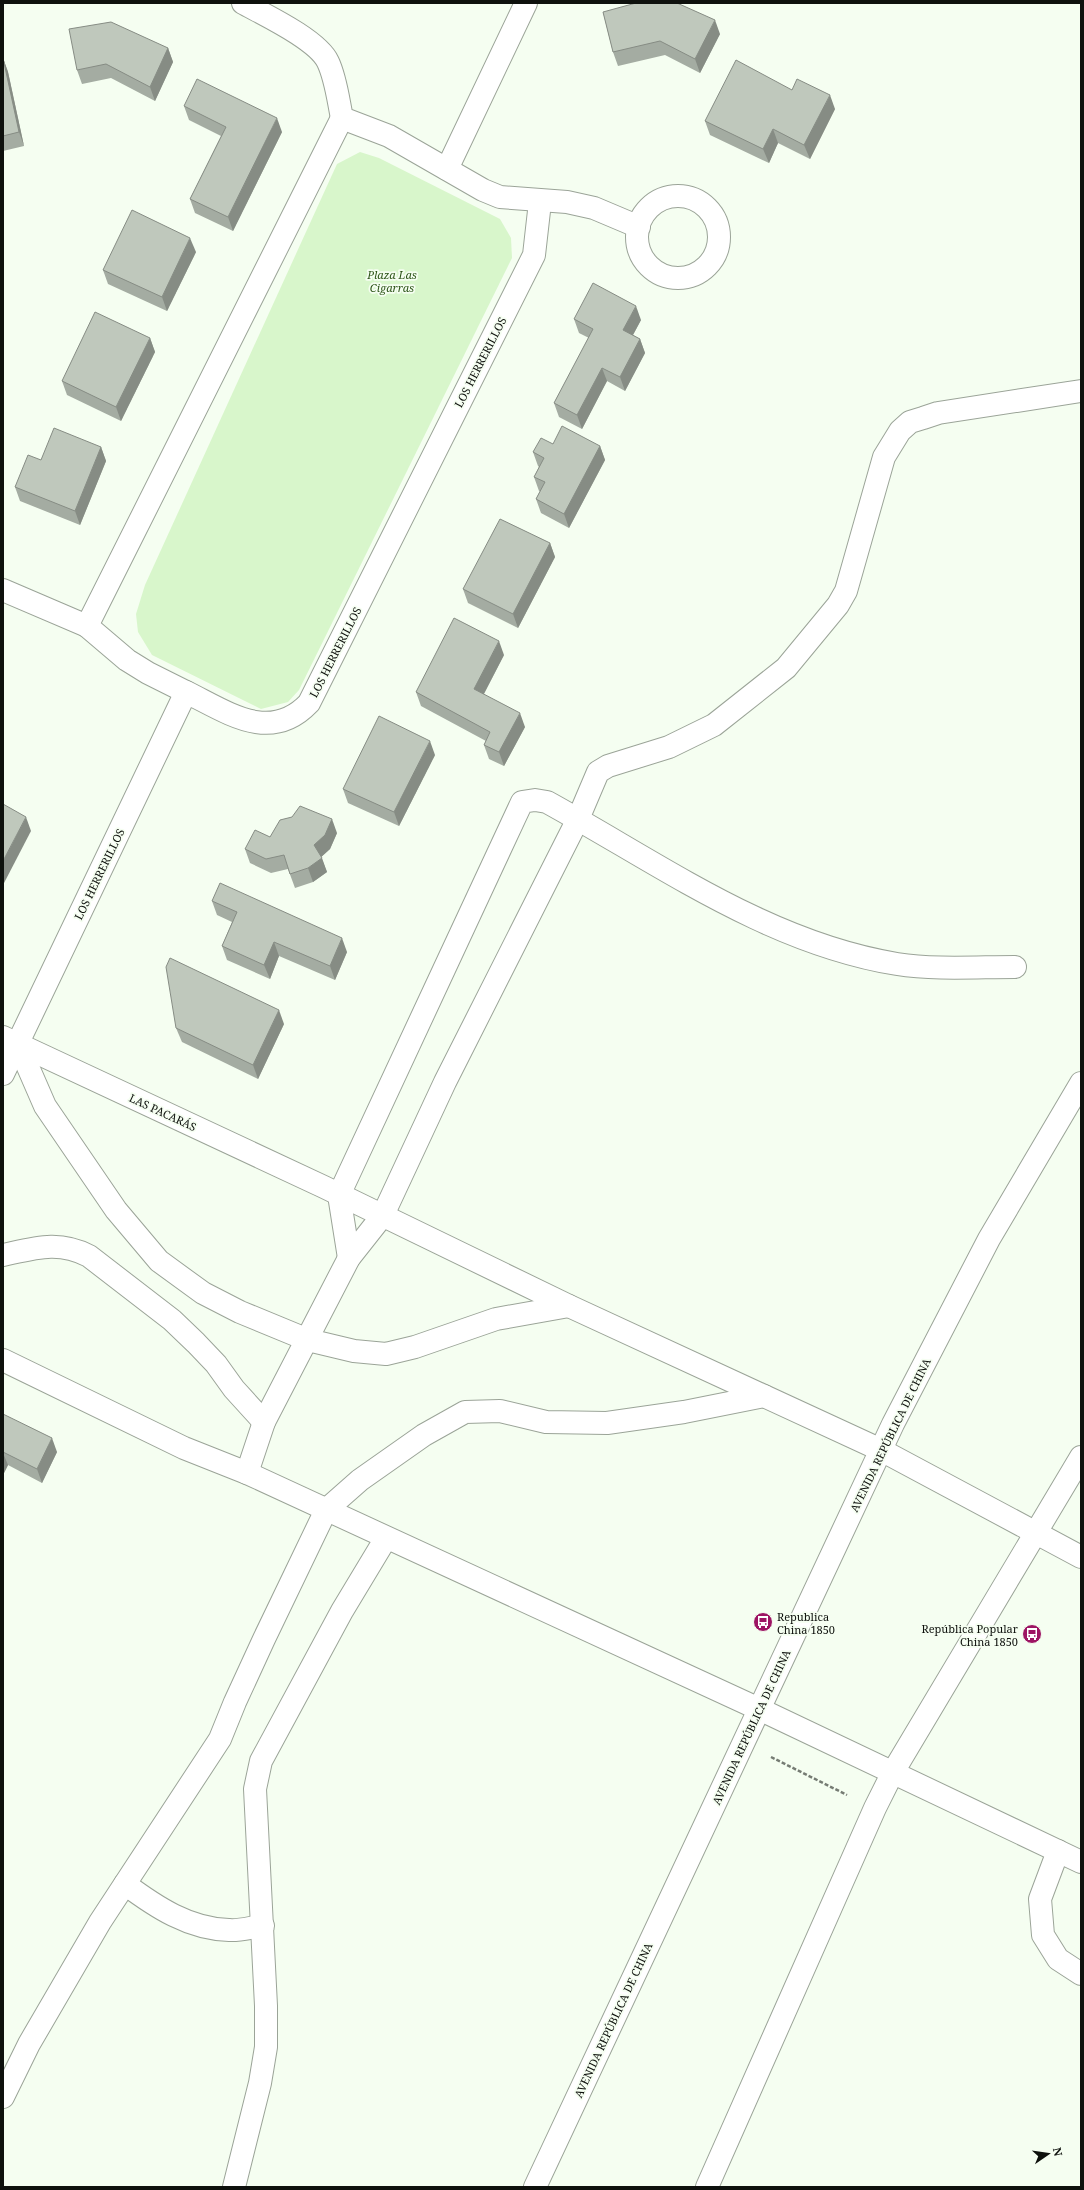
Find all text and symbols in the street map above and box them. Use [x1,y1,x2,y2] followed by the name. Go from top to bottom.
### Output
[366,267,417,295] park label: Plaza Las Cigarras
[451,314,509,410] street label: LOS HERRERILLOS
[306,604,364,700] street label: LOS HERRERILLOS
[70,826,128,922] street label: LOS HERRERILLOS
[127,1090,199,1134] street label: LAS PACARÁS
[846,1355,934,1514] street label: AVENIDA REPÚBLICA DE CHINA
[777,1609,835,1637] place label: Republica China 1850
[752,1611,774,1633] bus stop icon: Republica China 1850
[921,1621,1019,1649] place label: República Popular China 1850
[1021,1623,1043,1645] bus stop icon: República Popular China 1850
[708,1647,794,1807] street label: AVENIDA REPÚBLICA DE CHINA
[570,1940,656,2100] street label: AVENIDA REPÚBLICA DE CHINA
[1028,2134,1068,2174] north arrow
[1050,2146,1067,2158] text: N

